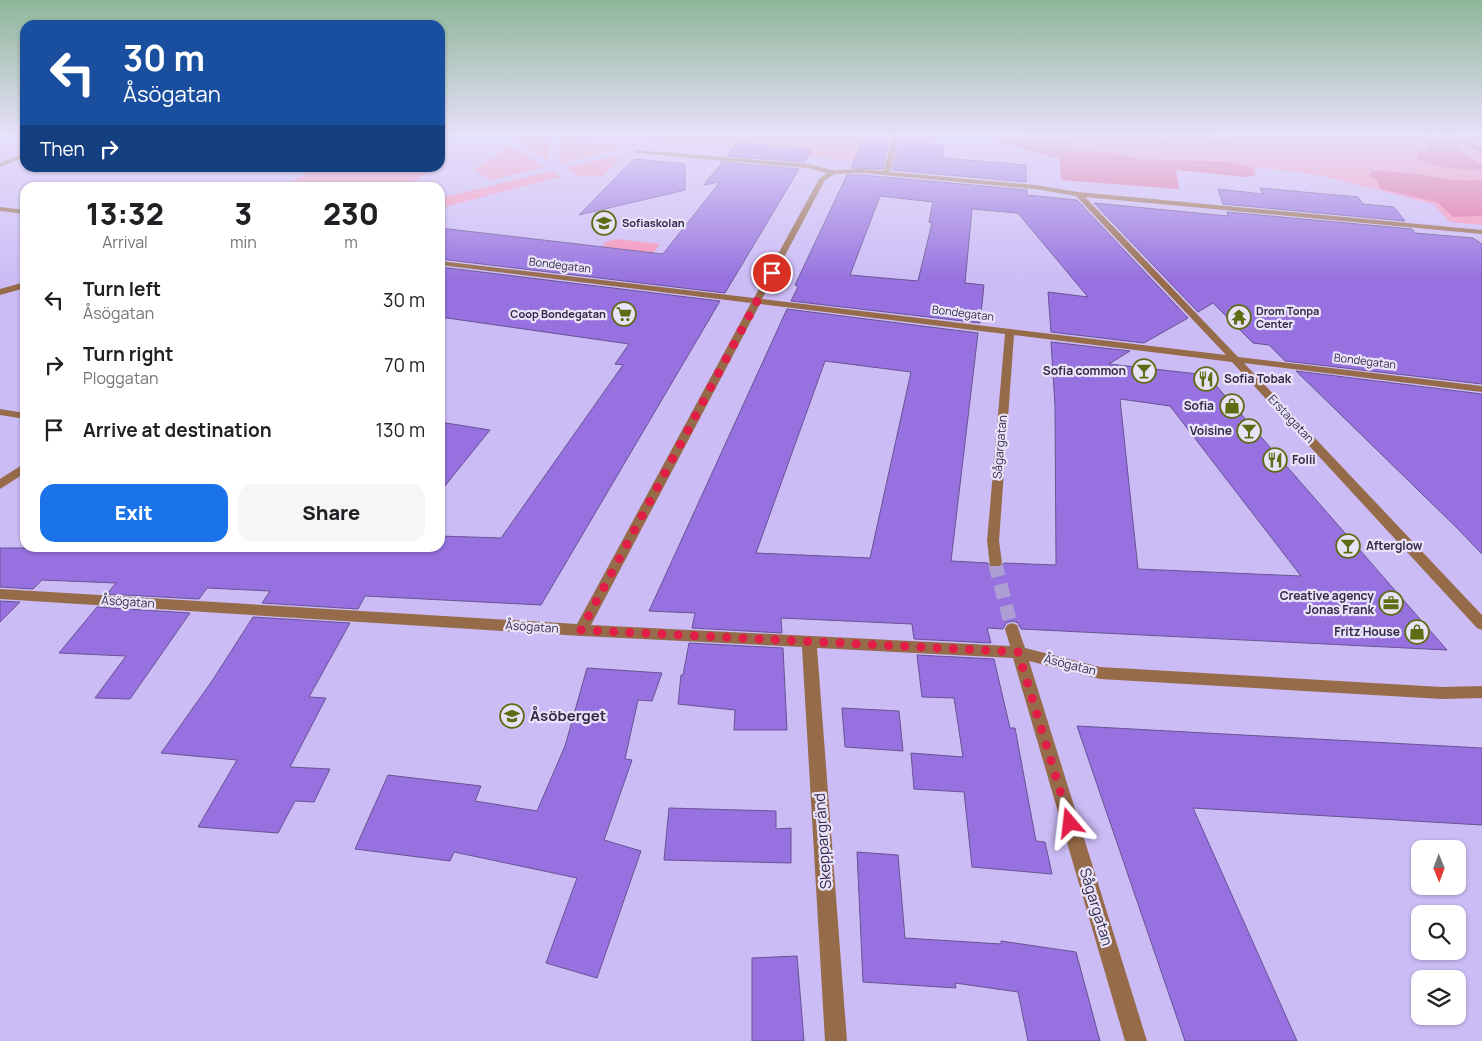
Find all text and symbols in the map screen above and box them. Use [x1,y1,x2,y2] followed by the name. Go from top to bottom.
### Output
[123,34,205,82] text: 30 m
[40,40,105,105] icon: left
[123,79,221,109] text: Åsögatan
[95,135,123,163] icon: right
[40,136,85,162] text: Then
[86,193,164,234] text: 13:32
[235,193,252,234] text: 3
[323,193,379,234] text: 230
[591,210,617,236] school or university icon: Sofiaskolan
[622,215,685,230] place label: Sofiaskolan
[102,231,148,253] text: Arrival
[230,231,257,253] text: min
[344,231,358,253] text: m
[751,252,793,294] pin
[528,253,592,276] street label: Bondegatan
[758,259,786,287] icon: arrive
[83,276,161,302] text: Turn left
[40,286,68,314] icon: left
[383,287,425,313] text: 30 m
[611,301,637,327] supermarket icon: Coop Bondegatan
[931,301,995,324] street label: Bondegatan
[83,302,154,324] text: Åsögatan
[1256,303,1319,331] place label: Drom Tonpa Center
[1226,304,1252,330] temple icon: Drom Tonpa Center
[510,306,606,321] place label: Coop Bondegatan
[83,341,173,367] text: Turn right
[1333,349,1397,372] street label: Bondegatan
[40,351,68,379] icon: right
[384,352,425,378] text: 70 m
[1131,358,1157,384] bar icon: Sofia common
[1043,362,1126,379] place label: Sofia common
[1193,366,1219,392] restaurant icon: Sofia Tobak
[83,367,159,389] text: Ploggatan
[1224,370,1292,387] place label: Sofia Tobak
[1264,391,1318,447] street label: Erstagatan
[1219,393,1245,419] shop icon: Sofia
[1184,397,1214,414] place label: Sofia
[988,414,1011,480] street label: Sågargatan
[40,416,68,444] icon: arrive
[83,417,272,443] text: Arrive at destination
[376,417,425,443] text: 130 m
[1236,418,1262,444] bar icon: Voisine
[1190,422,1232,439] place label: Voisine
[1262,447,1288,473] restaurant icon: Folii
[1292,451,1316,468] place label: Folii
[40,484,228,542] button: Exit
[238,484,425,542] button: Share
[1335,533,1361,559] bar icon: Afterglow
[1366,537,1423,554] place label: Afterglow
[1280,587,1375,618] place label: Creative agency Jonas Frank
[1378,590,1404,616] office icon: Creative agency Jonas Frank
[101,591,155,612] street label: Åsögatan
[505,616,559,637] street label: Åsögatan
[1404,619,1430,645] shop icon: Fritz House
[1334,623,1400,640] place label: Fritz House
[1042,650,1098,679] street label: Åsögatan
[499,703,525,729] school or university icon: Åsöberget
[530,705,606,726] place label: Åsöberget
[809,792,836,890] street label: Skeppargränd
[1043,796,1095,848] position arrow
[1411,840,1466,895] north arrow
[1411,840,1466,1025] map controls
[1075,865,1118,948] street label: Sågargatan
[1411,905,1466,960] button: search
[1411,970,1466,1025] button: layers

